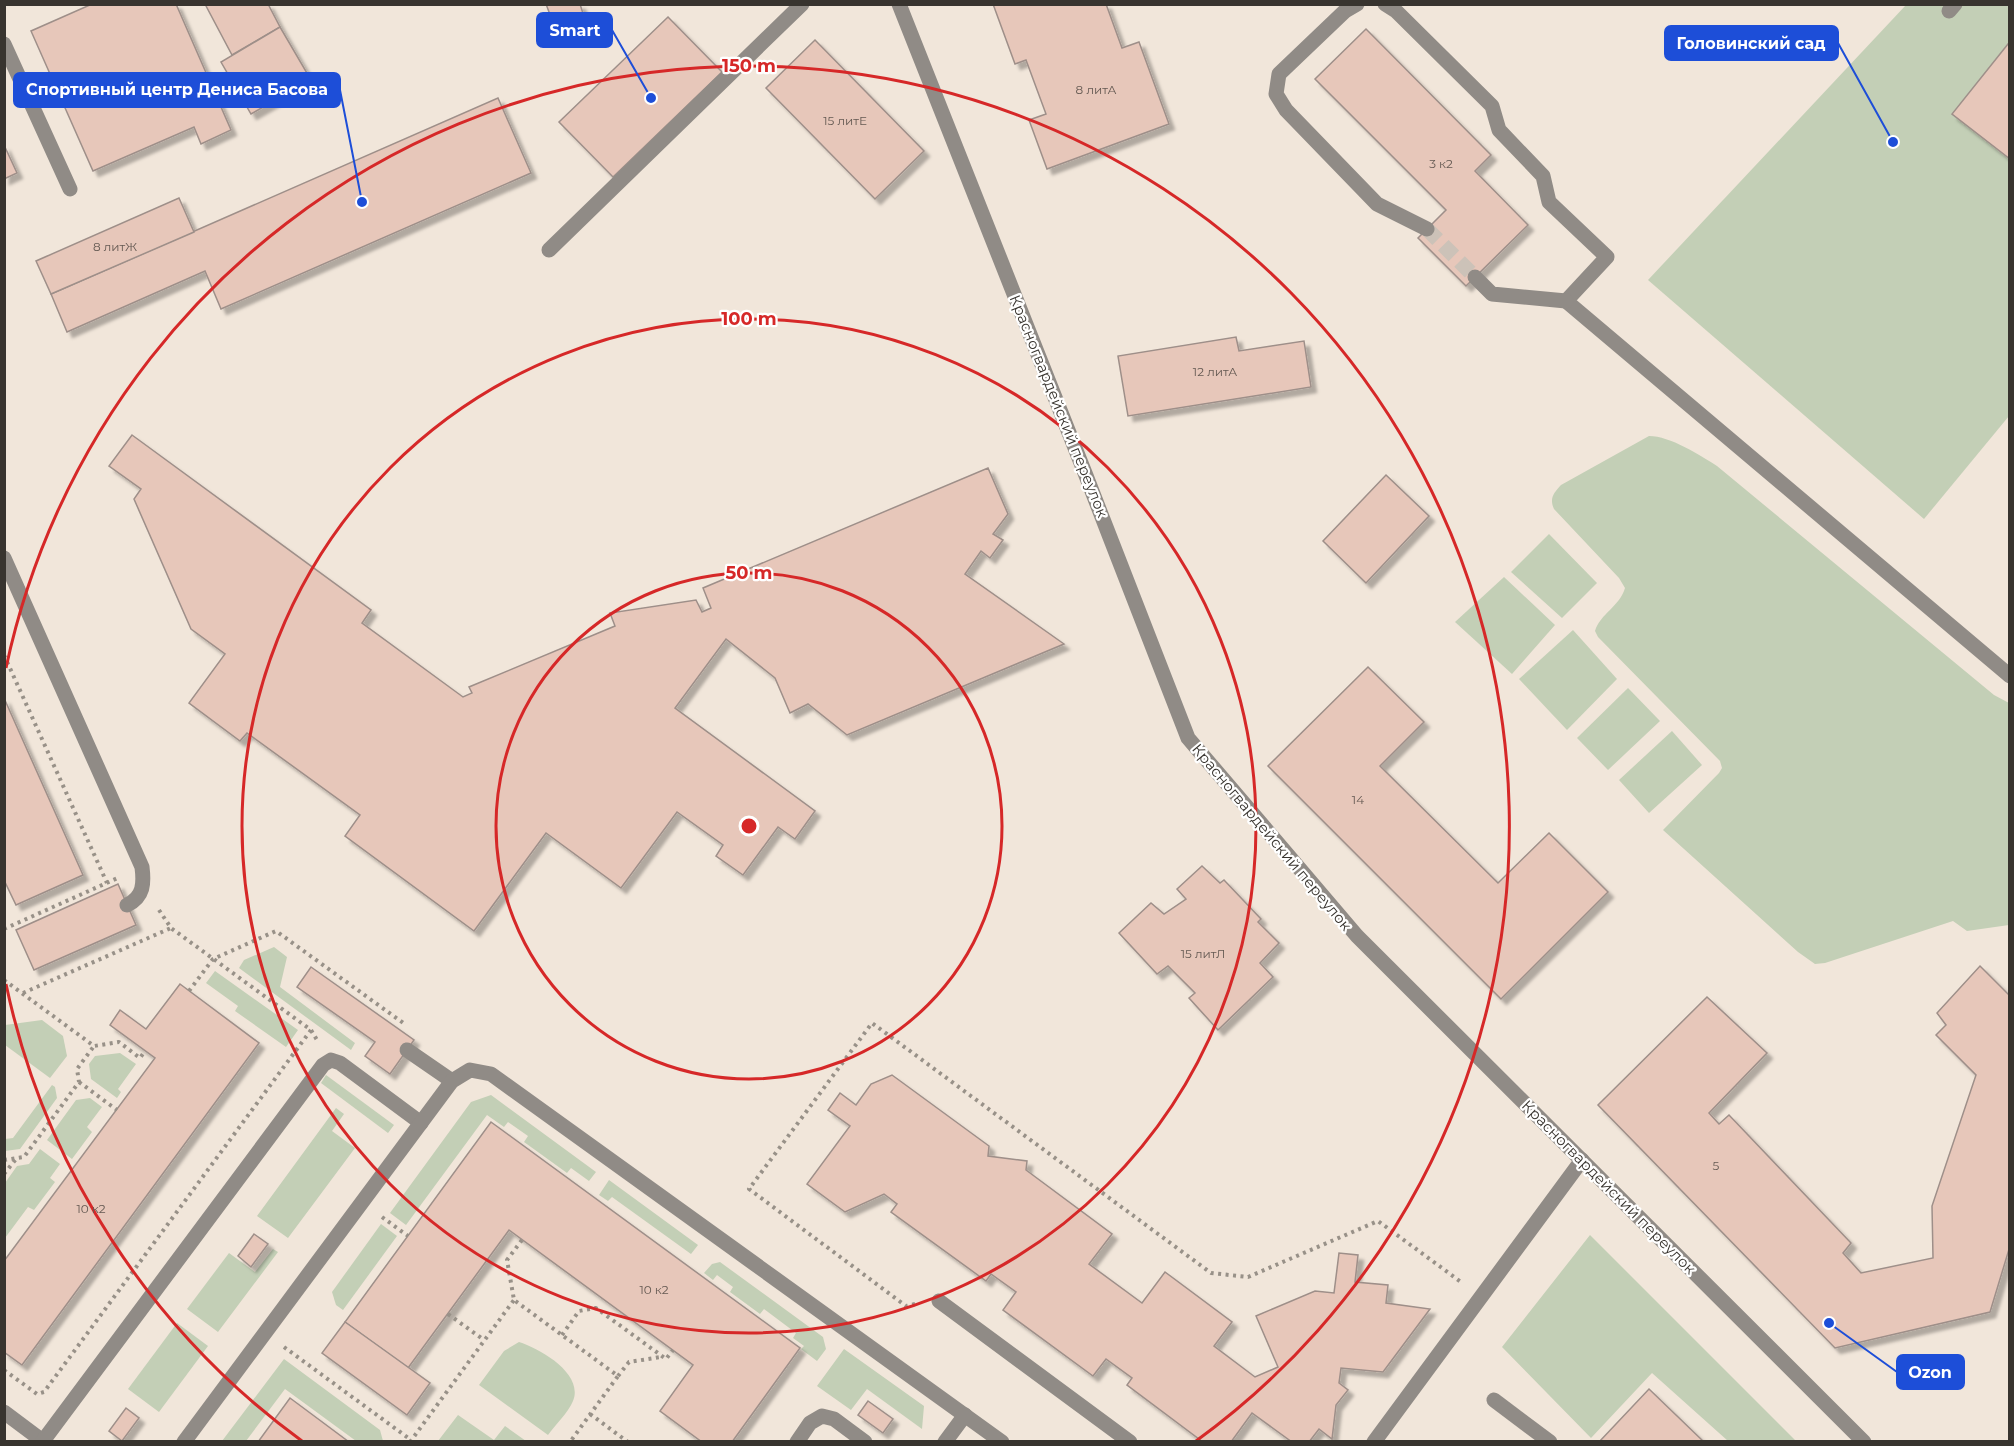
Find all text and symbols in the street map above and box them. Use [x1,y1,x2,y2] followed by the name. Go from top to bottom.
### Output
[537,13,612,47] callout: Smart
[550,21,601,40] text: Smart
[1665,26,1838,60] callout: Головинский сад
[1677,34,1825,53] text: Головинский сад
[722,55,776,77] text: 150 m
[14,73,340,107] callout: Спортивный центр Дениса Басова
[26,80,328,99] text: Спортивный центр Дениса Басова
[1076,82,1116,97] house number: 8 литА
[823,113,867,128] house number: 15 литЕ
[1429,156,1453,171] house number: 3 к2
[93,239,137,254] house number: 8 литЖ
[1006,292,1113,520] street label: Красногвардейский переулок
[721,308,777,330] text: 100 m
[1193,364,1237,379] house number: 12 литА
[726,562,772,584] text: 50 m
[1188,740,1356,935] street label: Красногвардейский переулок
[1352,792,1364,807] house number: 14
[739,816,759,836] centre of rings
[1181,946,1225,961] house number: 15 литЛ
[1518,1096,1700,1278] street label: Красногвардейский переулок
[1713,1158,1720,1173] house number: 5
[76,1201,106,1216] house number: 10 к2
[639,1282,669,1297] house number: 10 к2
[1897,1355,1964,1389] callout: Ozon
[1908,1363,1952,1382] text: Ozon

